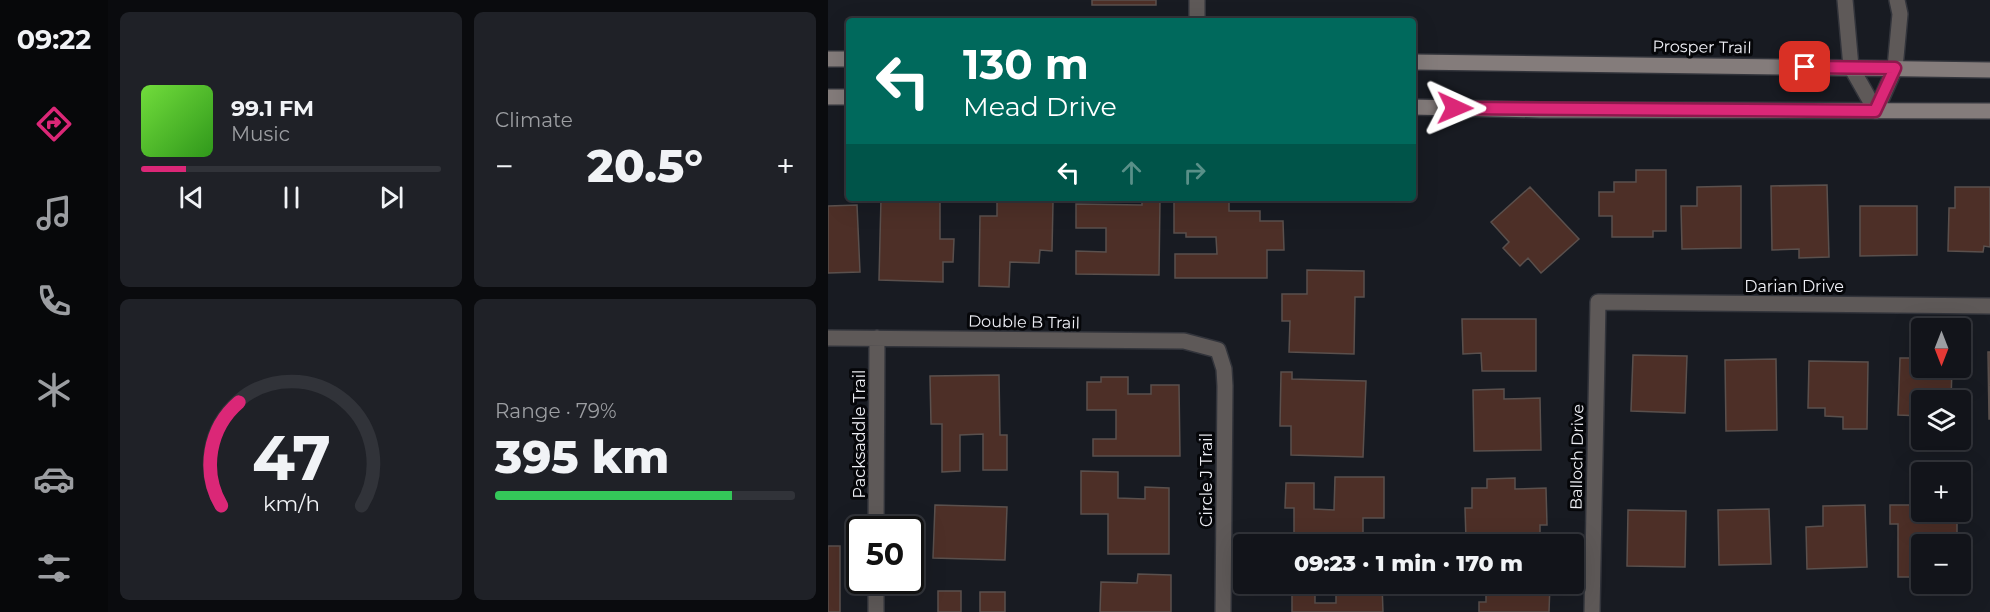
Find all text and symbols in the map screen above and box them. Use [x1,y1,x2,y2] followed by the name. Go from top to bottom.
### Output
[17,23,91,56] text: 09:22
[1652,37,1752,57] street label: Prosper Trail
[963,38,1089,90] text: 130 m
[1779,41,1830,92] pin
[864,42,942,120] icon: left
[1788,50,1821,83] icon: arrive
[1423,76,1487,140] position arrow
[963,90,1117,123] text: Mead Drive
[231,95,314,122] text: 99.1 FM
[33,103,75,145] icon: directions
[495,108,573,132] text: Climate
[231,122,290,146] text: Music
[587,138,703,193] text: 20.5°
[495,146,514,186] text: −
[776,146,795,186] text: +
[1052,156,1085,189] icon: left
[1115,156,1148,189] icon: ahead
[1178,156,1211,189] icon: right
[175,181,208,214] icon: previous
[275,181,308,214] icon: pause
[375,181,408,214] icon: next
[33,192,75,234] icon: music
[1744,277,1844,296] street label: Darian Drive
[33,280,75,322] icon: phone
[968,312,1080,332] street label: Double B Trail
[1911,318,1971,378] north arrow
[1911,318,1971,594] map controls
[33,369,75,411] icon: climate
[850,370,869,498] street label: Packsaddle Trail
[1911,390,1971,450] button: layers
[495,399,617,423] text: Range · 79%
[1567,404,1587,510] street label: Balloch Drive
[251,420,331,496] text: 47
[495,429,669,484] text: 395 km
[1197,433,1216,527] street label: Circle J Trail
[33,458,75,500] icon: car
[1911,462,1971,522] button: +
[262,491,320,517] text: km/h
[846,516,924,594] speed limit sign: 50
[1911,534,1971,594] button: −
[33,547,75,589] icon: filters
[1294,550,1523,577] text: 09:23 · 1 min · 170 m

